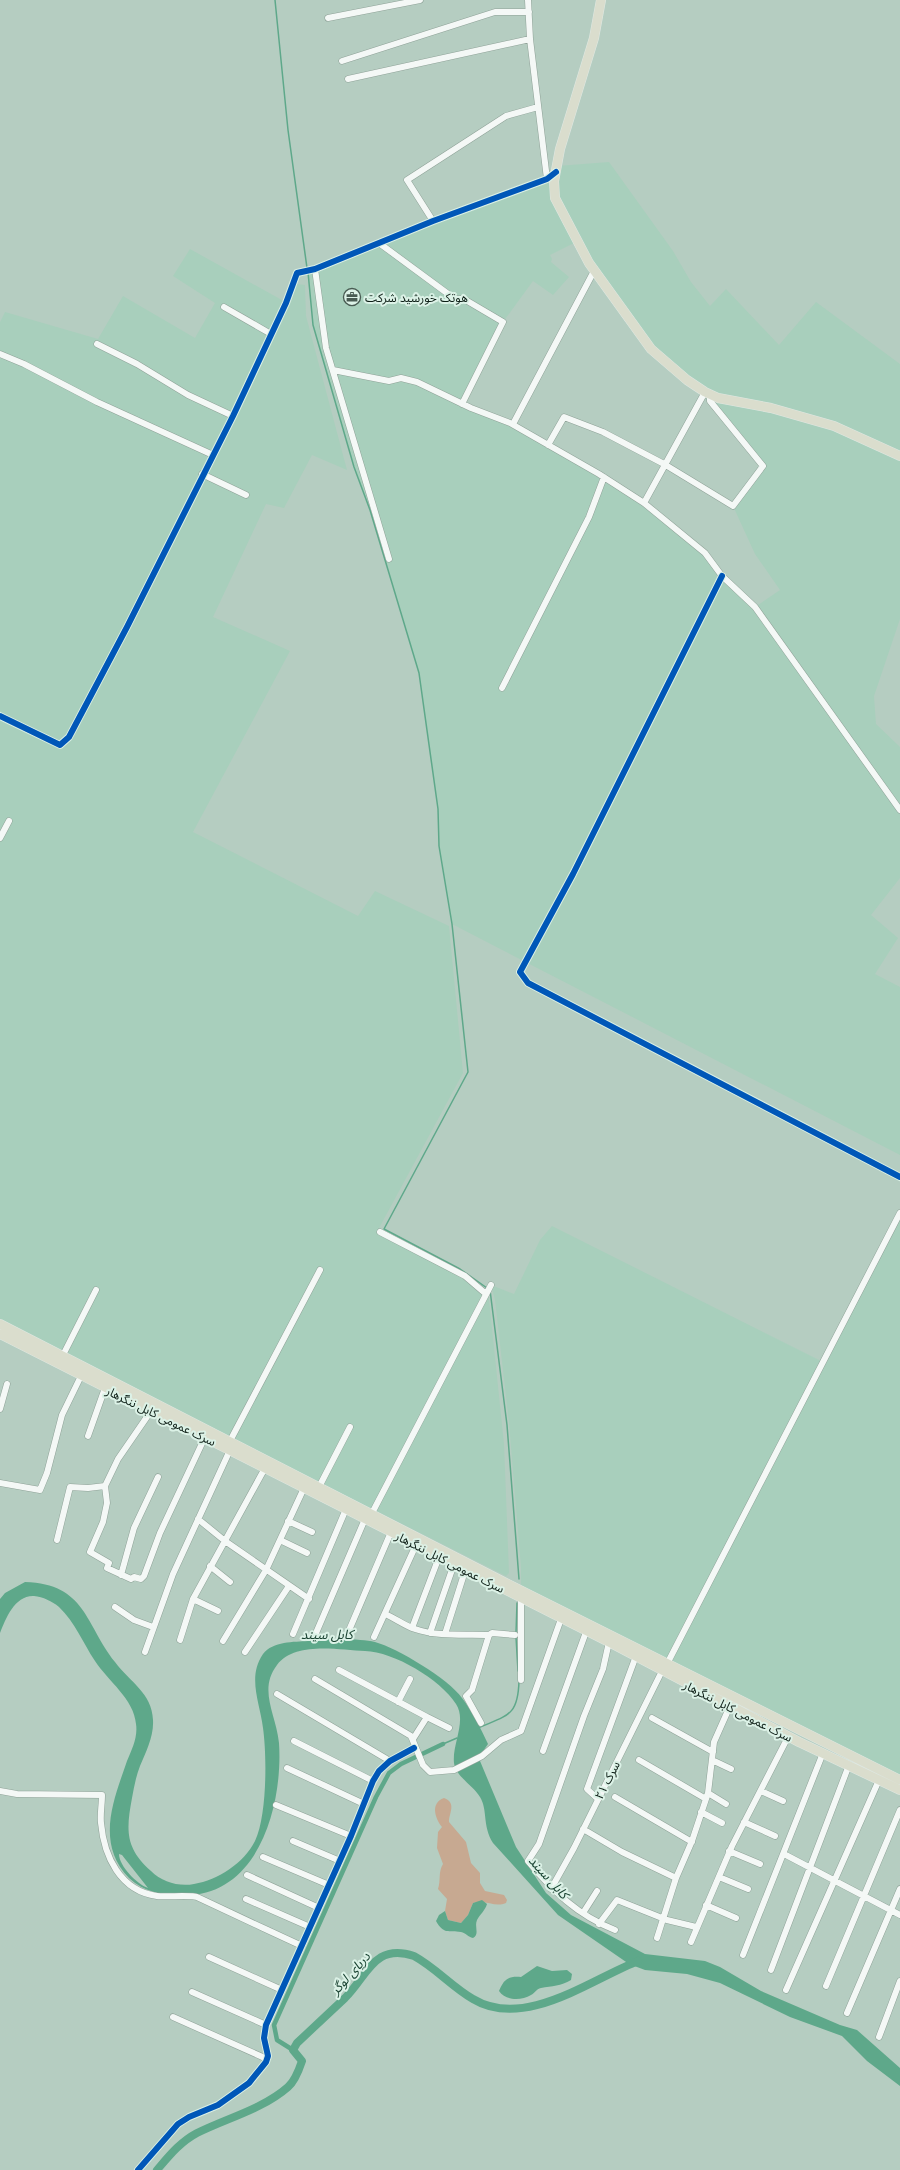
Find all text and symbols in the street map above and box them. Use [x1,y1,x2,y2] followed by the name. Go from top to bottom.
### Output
[342,287,362,307] office icon: هوتک خورشید شرکت
[365,290,468,305] place label: هوتک خورشید شرکت
[103,1382,218,1449] street label: سرک عمومی کابل ننگرهار
[392,1528,507,1596] street label: سرک عمومی کابل ننگرهار
[301,1626,356,1643] water label: کابل سيند
[680,1677,795,1745] street label: سرک عمومی کابل ننگرهار
[591,1758,623,1802] street label: سرک ۲۱
[525,1852,574,1904] water label: کابل سيند
[326,1948,374,1999] water label: دریای لوگر

